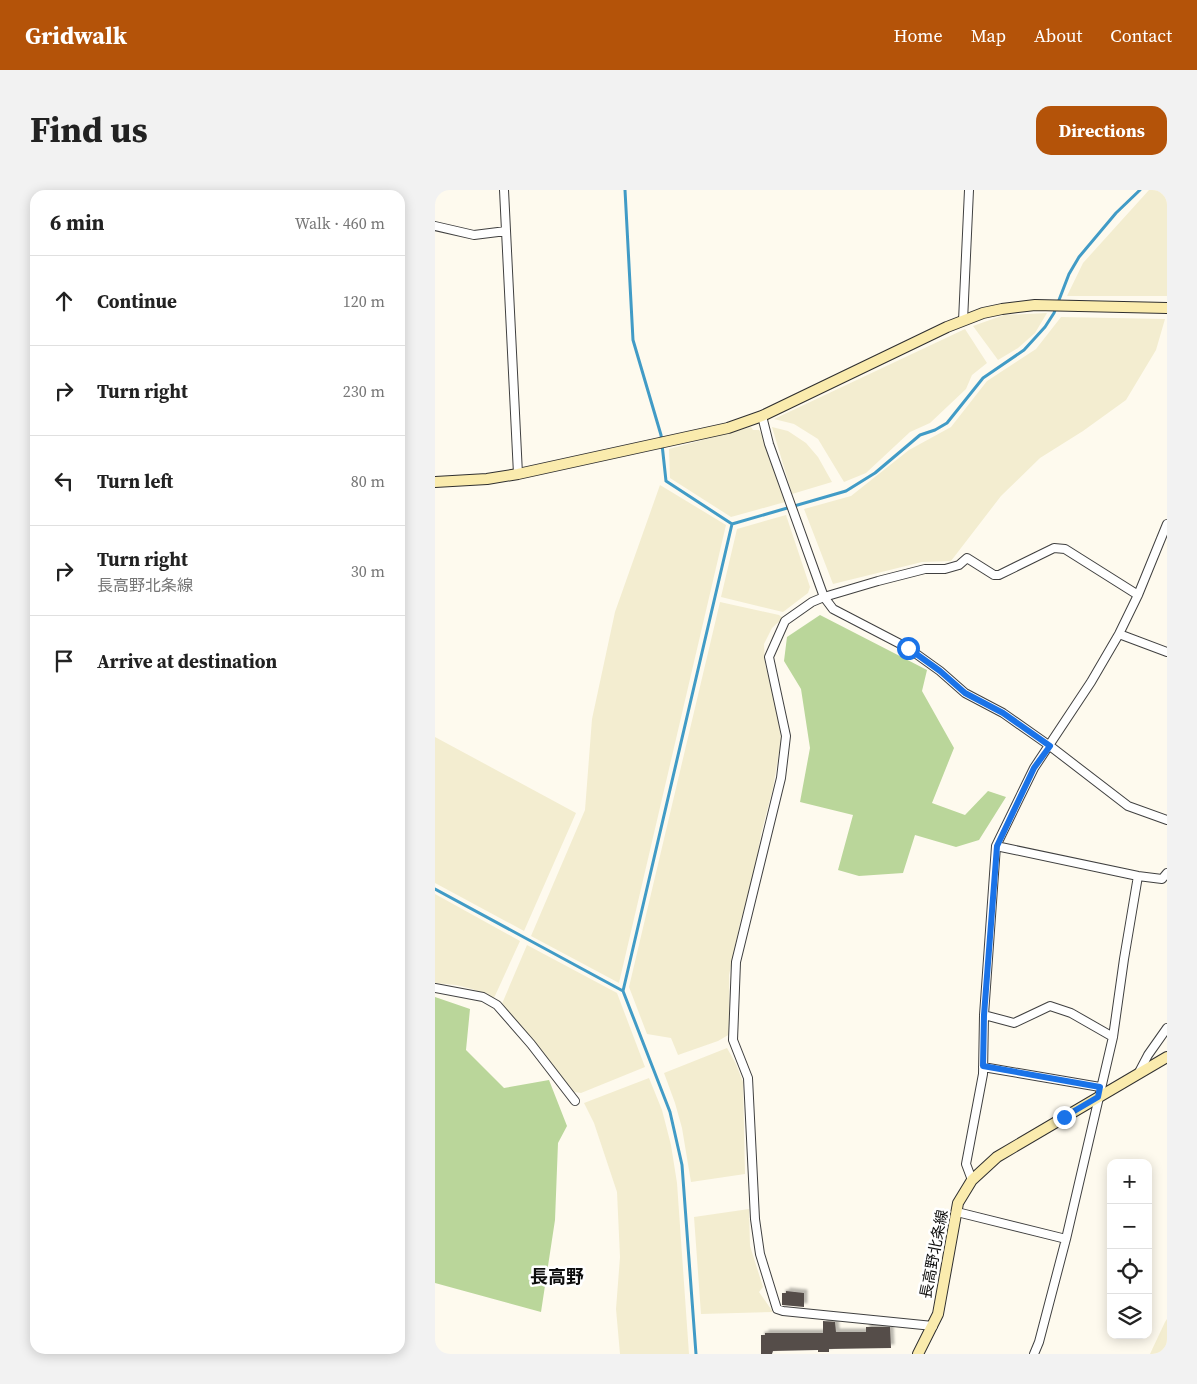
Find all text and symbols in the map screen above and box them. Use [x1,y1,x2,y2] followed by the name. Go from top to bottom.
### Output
[25,19,127,52] text: Gridwalk
[894,23,943,48] text: Home
[971,23,1006,48] text: Map
[1034,23,1082,48] text: About
[1110,23,1172,48] text: Contact
[30,106,148,154] text: Find us
[1036,106,1167,155] button: Directions
[50,208,105,237] text: 6 min
[295,212,385,234] text: Walk · 460 m
[50,287,78,315] icon: ahead
[97,288,177,314] text: Continue
[343,290,385,312] text: 120 m
[50,377,78,405] icon: right
[97,378,188,404] text: Turn right
[343,380,385,402] text: 230 m
[50,467,78,495] icon: left
[97,468,173,494] text: Turn left
[351,470,385,492] text: 80 m
[97,546,188,572] text: Turn right
[50,557,78,585] icon: right
[351,560,385,582] text: 30 m
[97,574,193,596] text: 長高野北条線
[897,637,920,660] route start
[50,647,78,675] icon: arrive
[97,648,277,674] text: Arrive at destination
[1053,1106,1076,1129] route end
[1107,1159,1152,1339] map controls
[1107,1159,1152,1204] button: +
[1107,1204,1152,1249] button: −
[915,1208,952,1300] street label: 長高野北条線
[1107,1249,1152,1294] button: locate
[530,1264,584,1289] district label: 長高野
[1107,1294,1152,1339] button: layers

